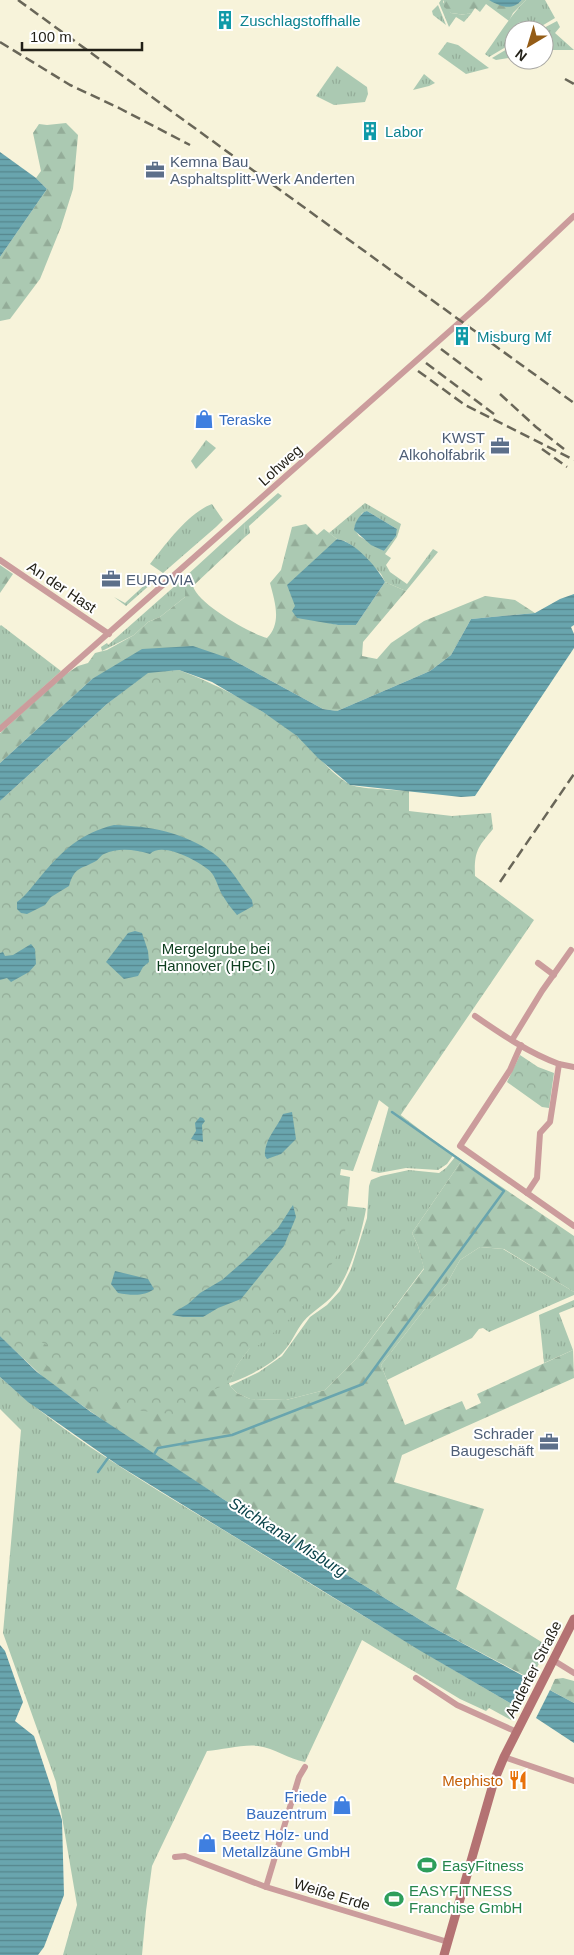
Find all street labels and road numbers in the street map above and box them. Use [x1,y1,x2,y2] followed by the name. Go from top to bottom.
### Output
[255,441,305,489] street label: Lohweg
[24,558,100,617] street label: An der Hast
[501,1618,565,1720] street label: Anderter Straße
[292,1874,372,1914] street label: Weiße Erde

